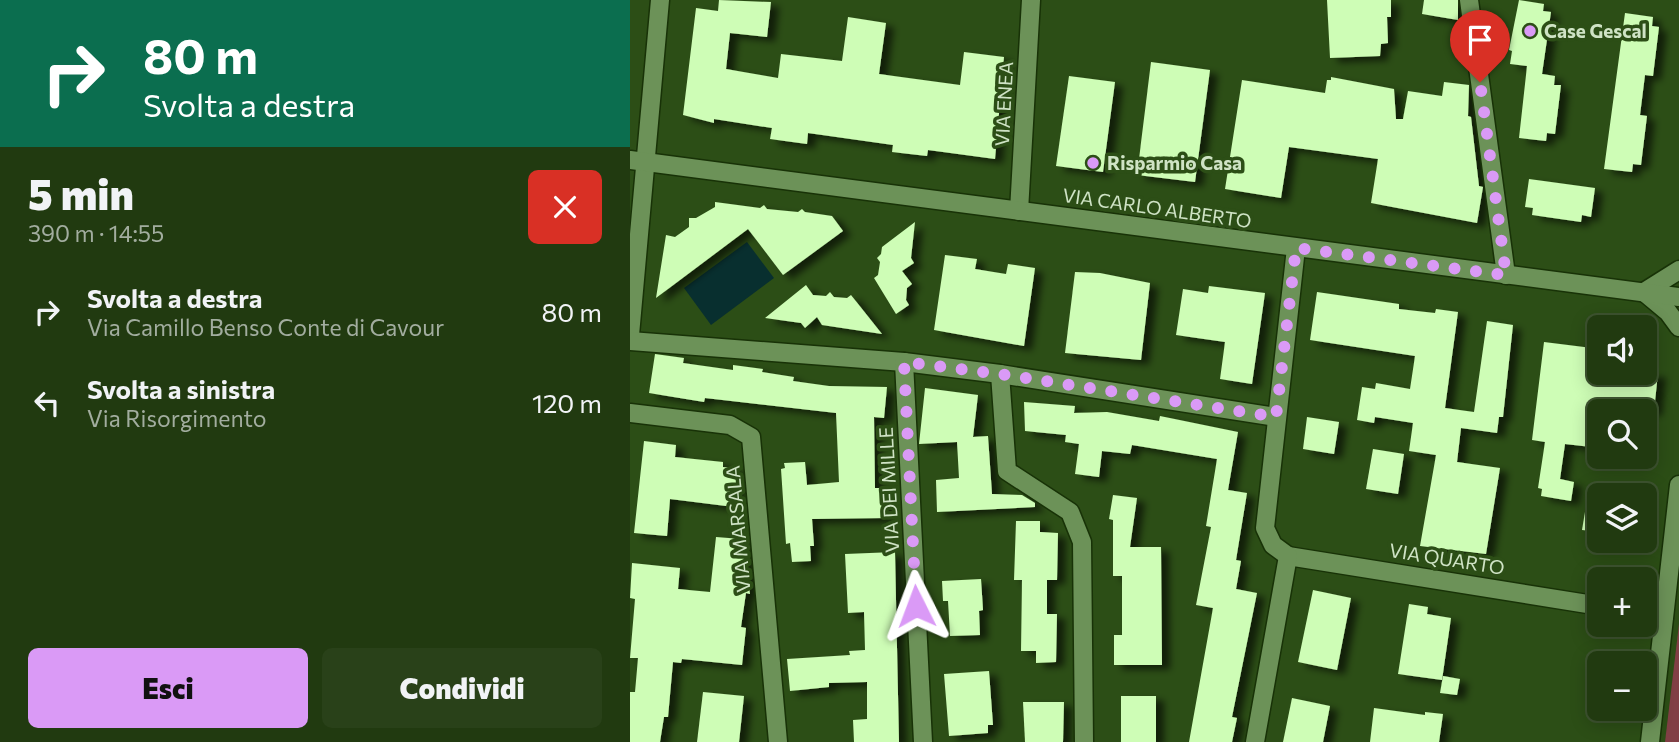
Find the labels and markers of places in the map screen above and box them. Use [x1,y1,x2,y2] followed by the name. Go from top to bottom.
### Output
[1450,10,1510,82] pin
[1544,19,1647,42] place label: Case Gescal
[1522,23,1538,39] marker: Case Gescal
[1107,151,1242,174] place label: Risparmio Casa
[1085,155,1101,171] marker: Risparmio Casa

